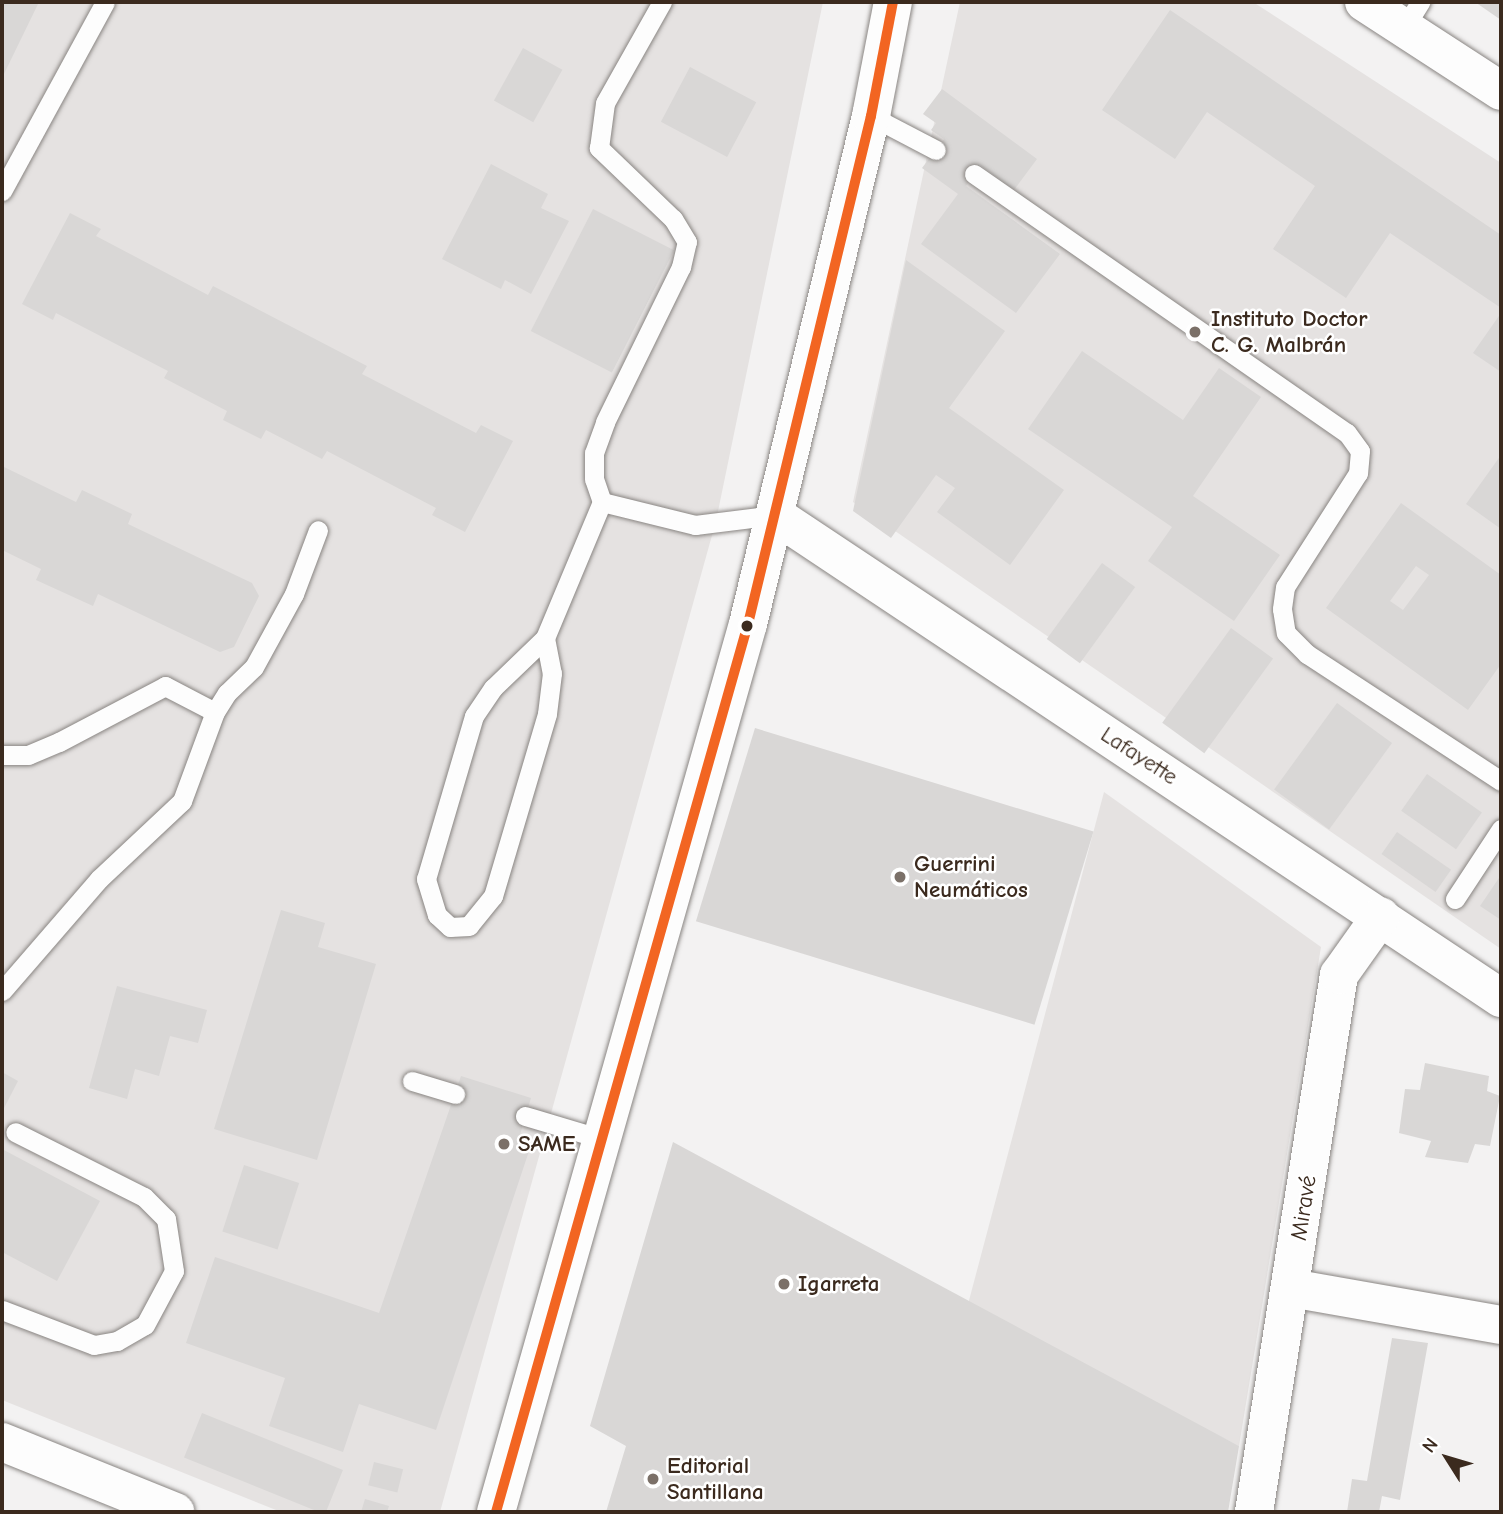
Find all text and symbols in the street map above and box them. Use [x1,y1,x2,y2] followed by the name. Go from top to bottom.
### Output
[1211,305,1367,359] place label: Instituto Doctor C. G. Malbrán
[1185,322,1205,342] marker: Instituto Doctor C. G. Malbrán
[740,619,754,633] unlabelled marker
[1095,721,1183,791] street label: Lafayette
[914,850,1028,904] place label: Guerrini Neumáticos
[892,869,908,885] marker: Guerrini Neumáticos
[518,1130,575,1158] place label: SAME
[496,1136,512,1152] marker: SAME
[1285,1173,1323,1243] street label: Miravé
[798,1270,879,1298] place label: Igarreta
[776,1276,792,1292] marker: Igarreta
[1412,1423,1482,1493] north arrow
[1418,1434,1443,1457] text: N
[667,1452,764,1506] place label: Editorial Santillana
[645,1471,661,1487] marker: Editorial Santillana

